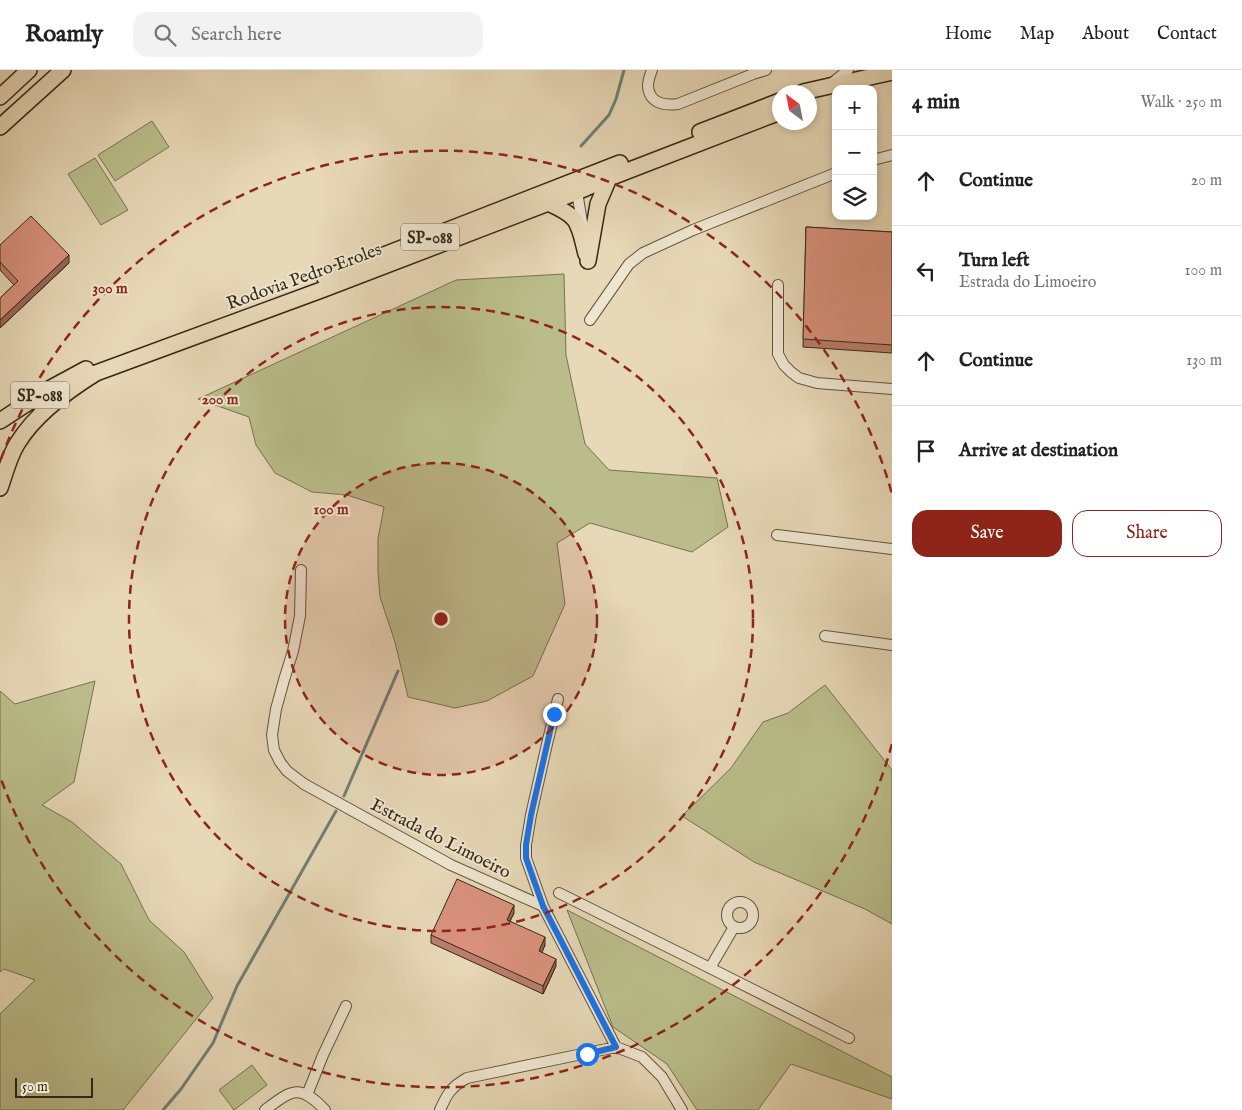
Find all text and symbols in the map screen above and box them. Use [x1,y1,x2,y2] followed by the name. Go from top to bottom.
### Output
[133,12,483,57] search box
[25,19,103,50] text: Roamly
[151,21,179,49] icon: search
[191,23,282,47] text: Search here
[945,23,992,46] text: Home
[1020,23,1054,46] text: Map
[1082,23,1129,46] text: About
[1157,23,1217,46] text: Contact
[772,85,817,130] north arrow
[832,85,877,220] map controls
[832,85,877,130] button: +
[912,89,960,116] text: 4 min
[1140,93,1222,113] text: Walk · 250 m
[832,130,877,175] button: −
[912,167,940,195] icon: ahead
[959,169,1033,193] text: Continue
[1191,171,1222,191] text: 20 m
[832,175,877,220] button: layers
[401,224,459,250] road number: SP-088
[224,239,385,316] street label: Rodovia Pedro Eroles
[959,249,1030,273] text: Turn left
[912,257,940,285] icon: left
[1185,261,1222,281] text: 100 m
[959,273,1096,293] text: Estrada do Limoeiro
[92,279,128,298] text: 300 m
[912,347,940,375] icon: ahead
[959,349,1033,373] text: Continue
[1186,351,1222,371] text: 130 m
[11,382,69,408] road number: SP-088
[202,390,239,409] text: 200 m
[912,437,940,465] icon: arrive
[959,439,1118,463] text: Arrive at destination
[313,500,349,519] text: 100 m
[912,510,1062,557] button: Save
[1072,510,1222,557] button: Share
[432,610,450,628] centre of rings
[543,703,566,726] route end
[366,794,515,885] street label: Estrada do Limoeiro
[576,1043,599,1066] route start
[15,1075,92,1098] scale bar
[22,1078,48,1096] text: 50 m

